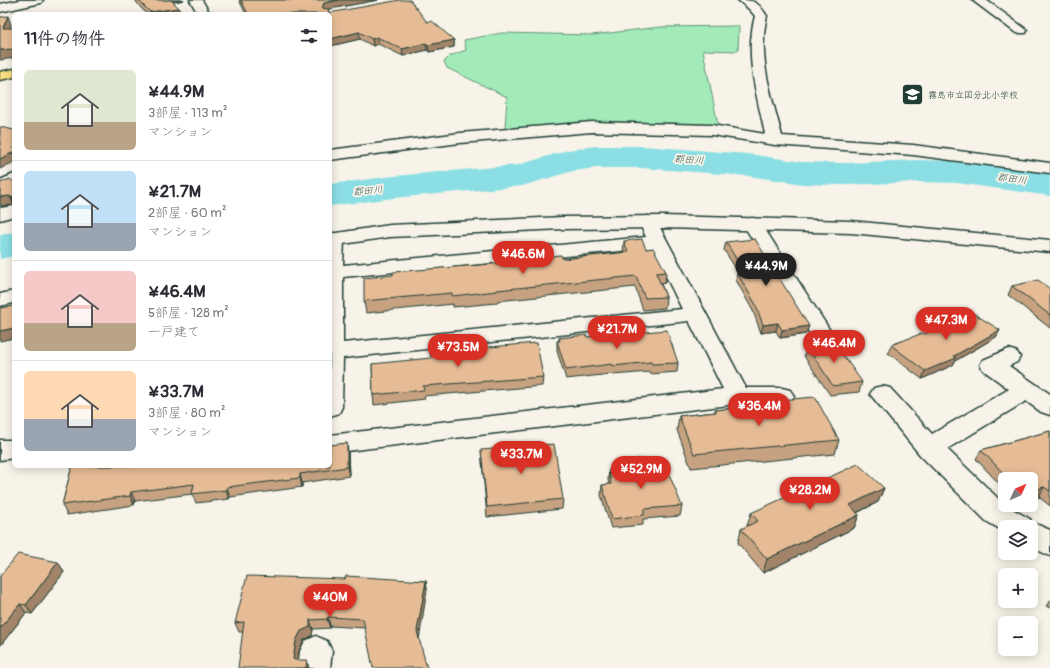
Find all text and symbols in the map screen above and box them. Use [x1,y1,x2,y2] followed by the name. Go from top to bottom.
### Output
[298,25,320,47] icon: filters
[24,28,105,49] text: 11件の物件
[148,81,204,102] text: ¥44.9M
[899,82,925,108] school or university icon: 霧島市立国分北小学校
[56,86,104,134] icon: home
[928,90,1018,101] place label: 霧島市立国分北小学校
[148,105,227,121] text: 3部屋 · 113 m²
[148,124,212,140] text: マンション
[674,153,704,167] water label: 郡田川
[996,171,1028,187] water label: 郡田川
[148,181,201,202] text: ¥21.7M
[352,183,384,199] water label: 郡田川
[56,187,104,235] icon: home
[148,205,226,221] text: 2部屋 · 60 m²
[148,224,212,240] text: マンション
[490,241,556,275] pin: ¥46.6M
[501,246,545,262] text: ¥46.6M
[733,253,799,287] pin: ¥44.9M
[744,258,788,274] text: ¥44.9M
[148,281,205,302] text: ¥46.4M
[56,287,104,335] icon: home
[148,305,229,321] text: 5部屋 · 128 m²
[913,307,979,341] pin: ¥47.3M
[925,312,967,328] text: ¥47.3M
[584,316,650,350] pin: ¥21.7M
[597,321,637,337] text: ¥21.7M
[148,324,200,340] text: 一戸建て
[801,330,867,364] pin: ¥46.4M
[425,334,491,368] pin: ¥73.5M
[812,335,856,351] text: ¥46.4M
[437,339,479,355] text: ¥73.5M
[148,381,204,402] text: ¥33.7M
[56,387,104,435] icon: home
[726,393,792,427] pin: ¥36.4M
[737,398,781,414] text: ¥36.4M
[148,405,225,421] text: 3部屋 · 80 m²
[148,424,212,440] text: マンション
[488,441,554,475] pin: ¥33.7M
[500,446,542,462] text: ¥33.7M
[608,456,674,490] pin: ¥52.9M
[620,461,662,477] text: ¥52.9M
[998,472,1038,512] north arrow
[998,472,1038,656] map controls
[777,477,843,511] pin: ¥28.2M
[789,482,831,498] text: ¥28.2M
[998,520,1038,560] button: layers
[998,568,1038,608] button: +
[306,584,354,618] pin: ¥40M
[313,589,347,605] text: ¥40M
[998,616,1038,656] button: −

